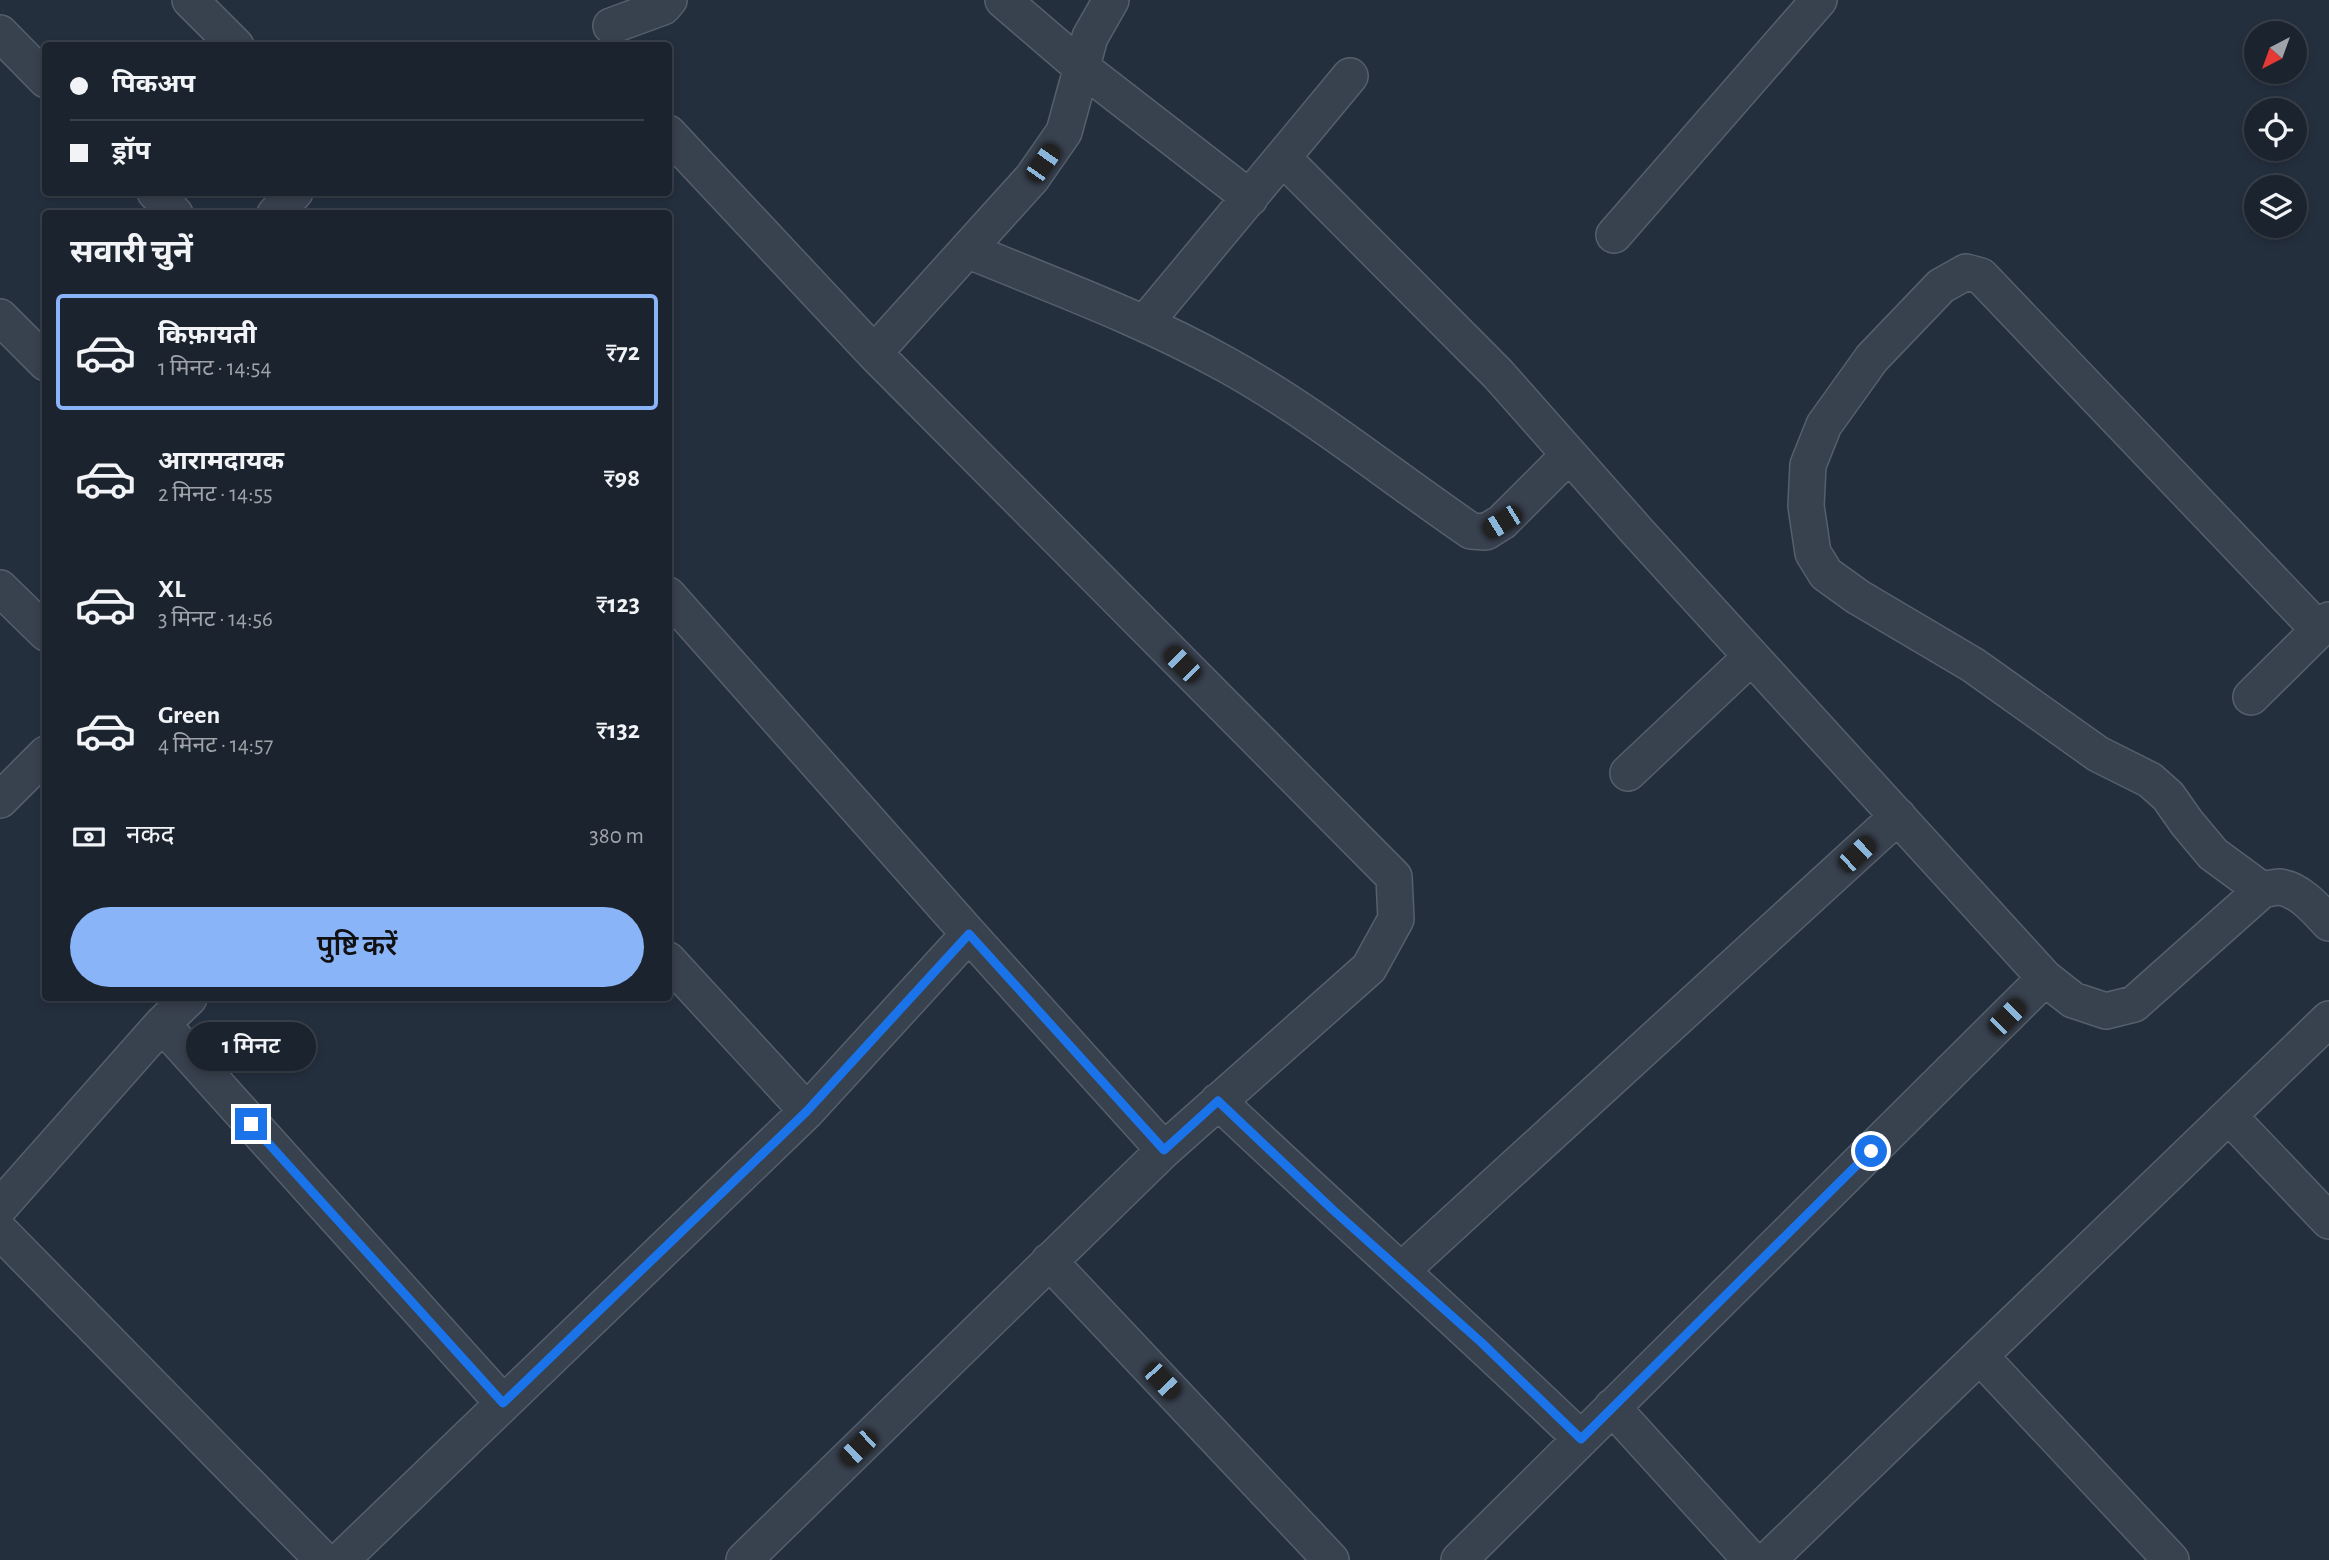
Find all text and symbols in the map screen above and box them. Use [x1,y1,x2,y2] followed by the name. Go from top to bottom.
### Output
[2244,21,2306,84] north arrow
[2244,21,2307,238] map controls
[112,71,195,97] text: पिकअप
[2244,98,2307,161] button: locate
[112,138,150,164] text: ड्रॉप
[1023,140,1064,186] car
[2244,175,2307,238] button: layers
[70,236,193,268] text: सवारी चुनें
[74,321,137,384] icon: car
[158,322,257,348] text: किफ़ायती
[606,339,640,365] text: ₹72
[158,357,272,380] text: 1 मिनट · 14:54
[74,447,137,510] icon: car
[158,448,284,474] text: आरामदायक
[604,465,640,491] text: ₹98
[158,483,273,506] text: 2 मिनट · 14:55
[1479,502,1526,542] car
[74,573,137,636] icon: car
[158,576,185,602] text: XL
[596,591,640,617] text: ₹123
[158,608,273,631] text: 3 मिनट · 14:56
[1160,642,1205,686] car
[74,699,137,762] icon: car
[158,702,220,728] text: Green
[596,717,640,743] text: ₹132
[158,734,273,757] text: 4 मिनट · 14:57
[70,818,108,856] icon: cash
[126,822,174,848] text: नकद
[589,825,644,848] text: 380 m
[1835,832,1880,876] car
[70,907,644,987] button: पुष्टि करें
[1985,995,2030,1039] car
[186,1023,316,1072] callout: 1 मिनट
[222,1035,280,1058] text: 1 मिनट
[235,1108,267,1140] route end
[1855,1135,1887,1167] route start
[1140,1358,1185,1404] car
[836,1426,881,1470] car

